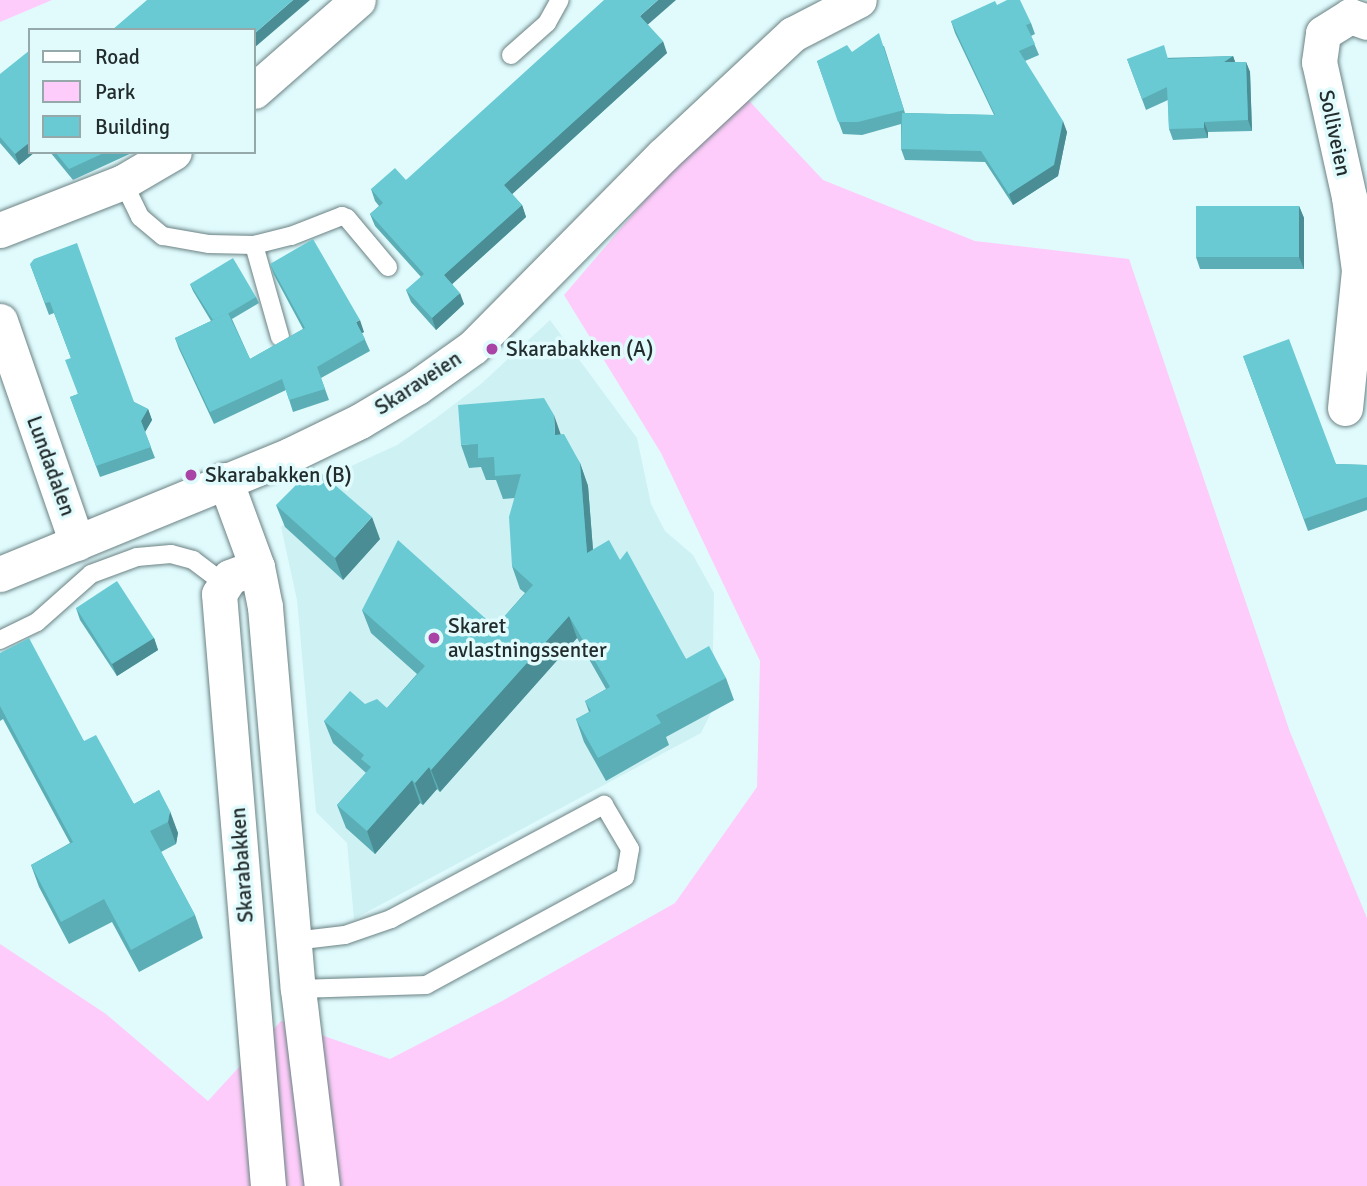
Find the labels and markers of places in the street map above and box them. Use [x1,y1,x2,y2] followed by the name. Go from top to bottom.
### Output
[506,336,653,362] place label: Skarabakken (A)
[484,341,500,357] marker: Skarabakken (A)
[205,462,352,488] place label: Skarabakken (B)
[183,467,199,483] marker: Skarabakken (B)
[448,613,607,663] place label: Skaret avlastningssenter
[426,630,442,646] marker: Skaret avlastningssenter

